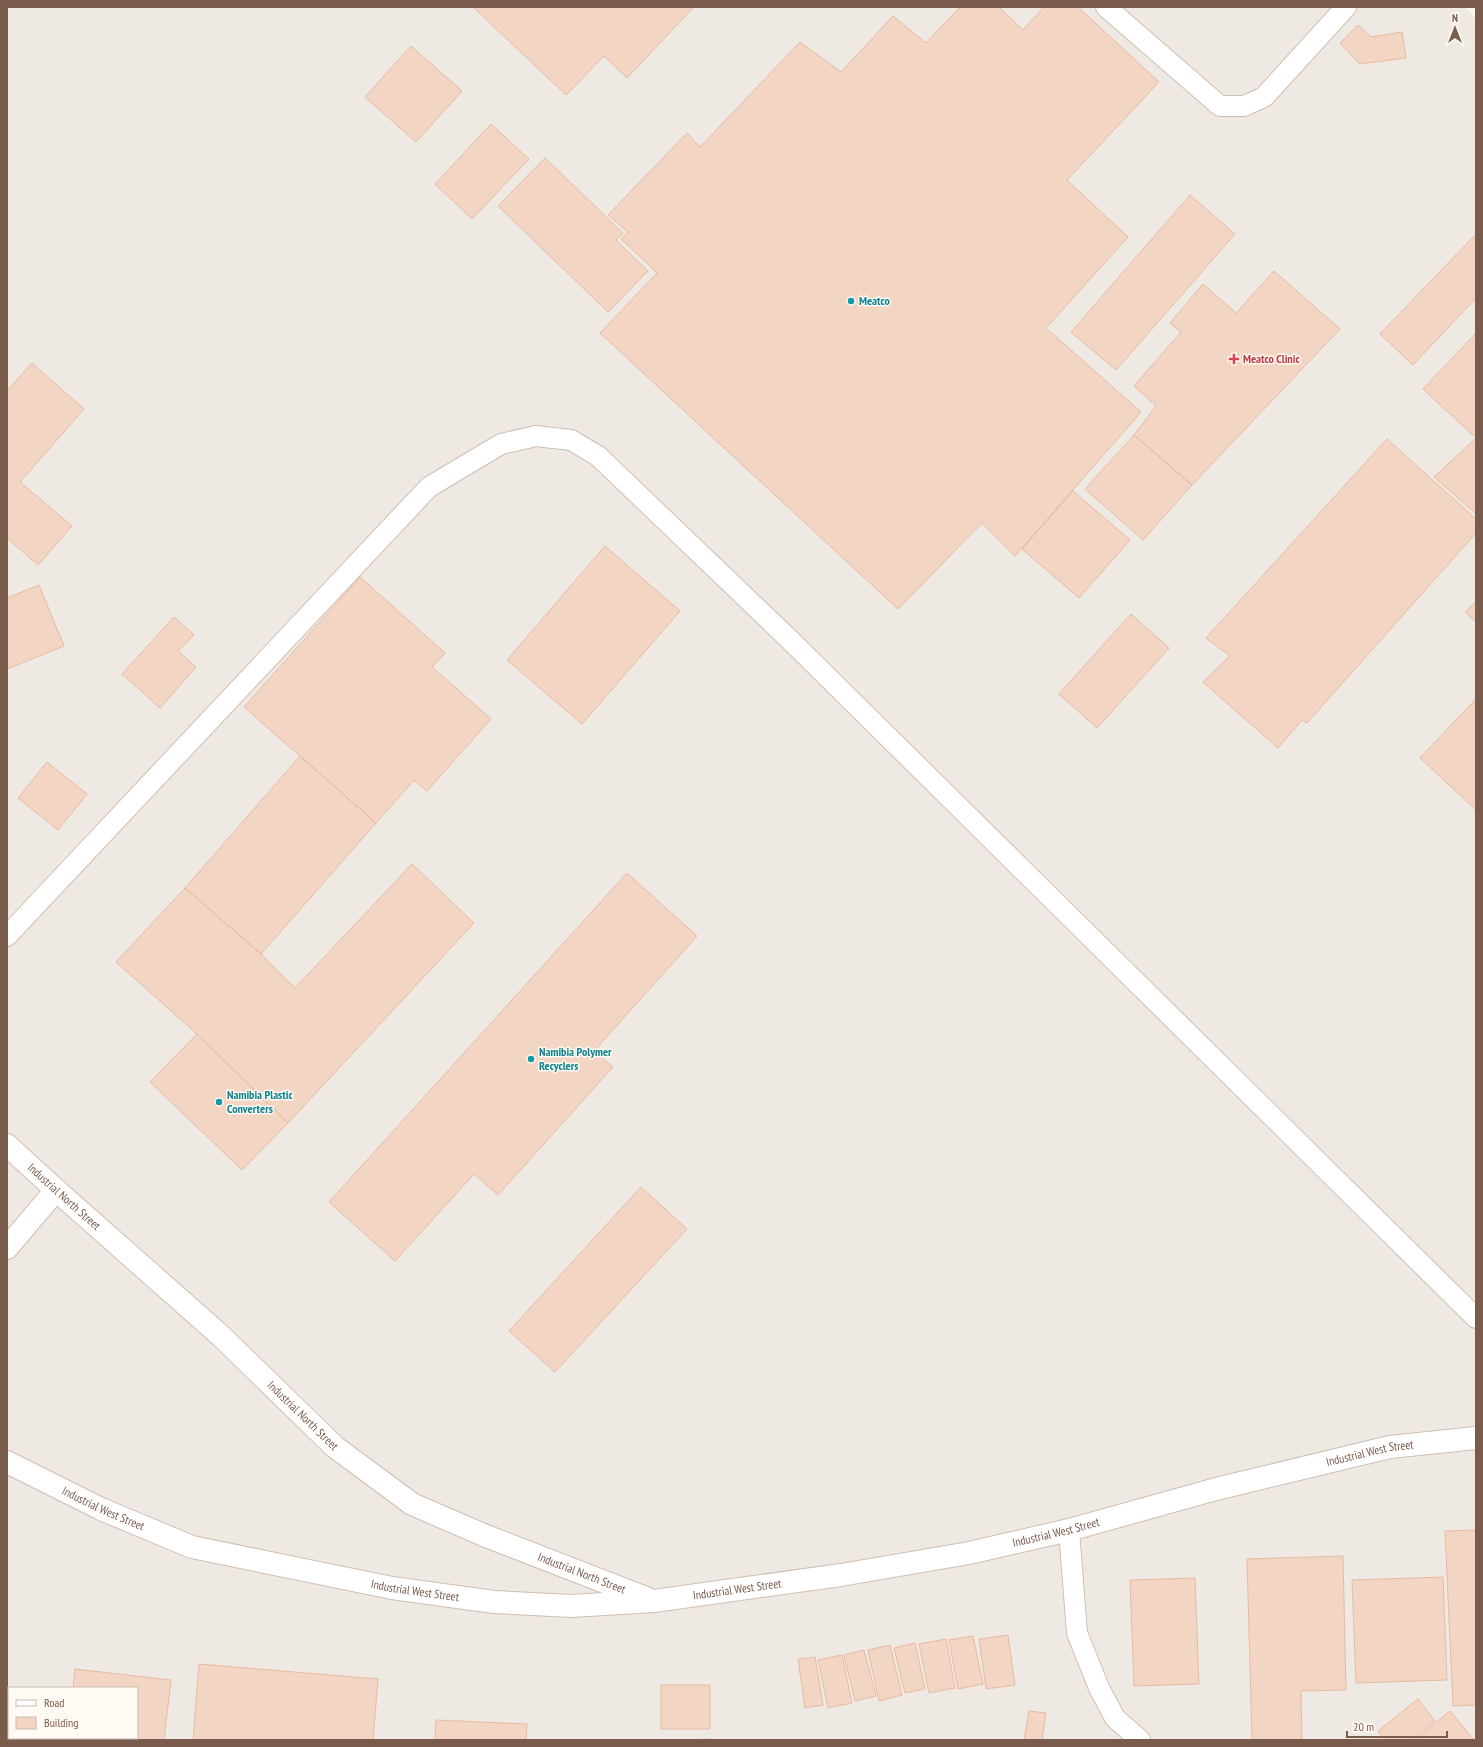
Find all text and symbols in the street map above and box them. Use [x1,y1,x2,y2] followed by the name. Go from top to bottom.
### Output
[1435,8,1475,48] north arrow
[1452,11,1458,25] text: N
[859,293,891,308] place label: Meatco
[846,296,856,306] marker: Meatco
[1243,351,1300,366] place label: Meatco Clinic
[1228,353,1240,365] marker: Meatco Clinic
[539,1044,612,1073] place label: Namibia Polymer Recyclers
[526,1054,536,1064] marker: Namibia Polymer Recyclers
[227,1087,294,1116] place label: Namibia Plastic Converters
[214,1097,224,1107] marker: Namibia Plastic Converters
[25,1160,105,1234] street label: Industrial North Street
[265,1377,342,1454] street label: Industrial North Street
[1324,1437,1415,1469] street label: Industrial West Street
[60,1483,148,1534] street label: Industrial West Street
[1011,1514,1102,1550] street label: Industrial West Street
[536,1549,629,1597] street label: Industrial North Street
[692,1575,783,1603] street label: Industrial West Street
[370,1576,461,1604] street label: Industrial West Street
[8,1687,138,1739] legend
[44,1695,64,1710] text: Road
[1347,1713,1447,1739] scale bar
[44,1715,79,1730] text: Building
[1353,1719,1374,1734] text: 20 m

